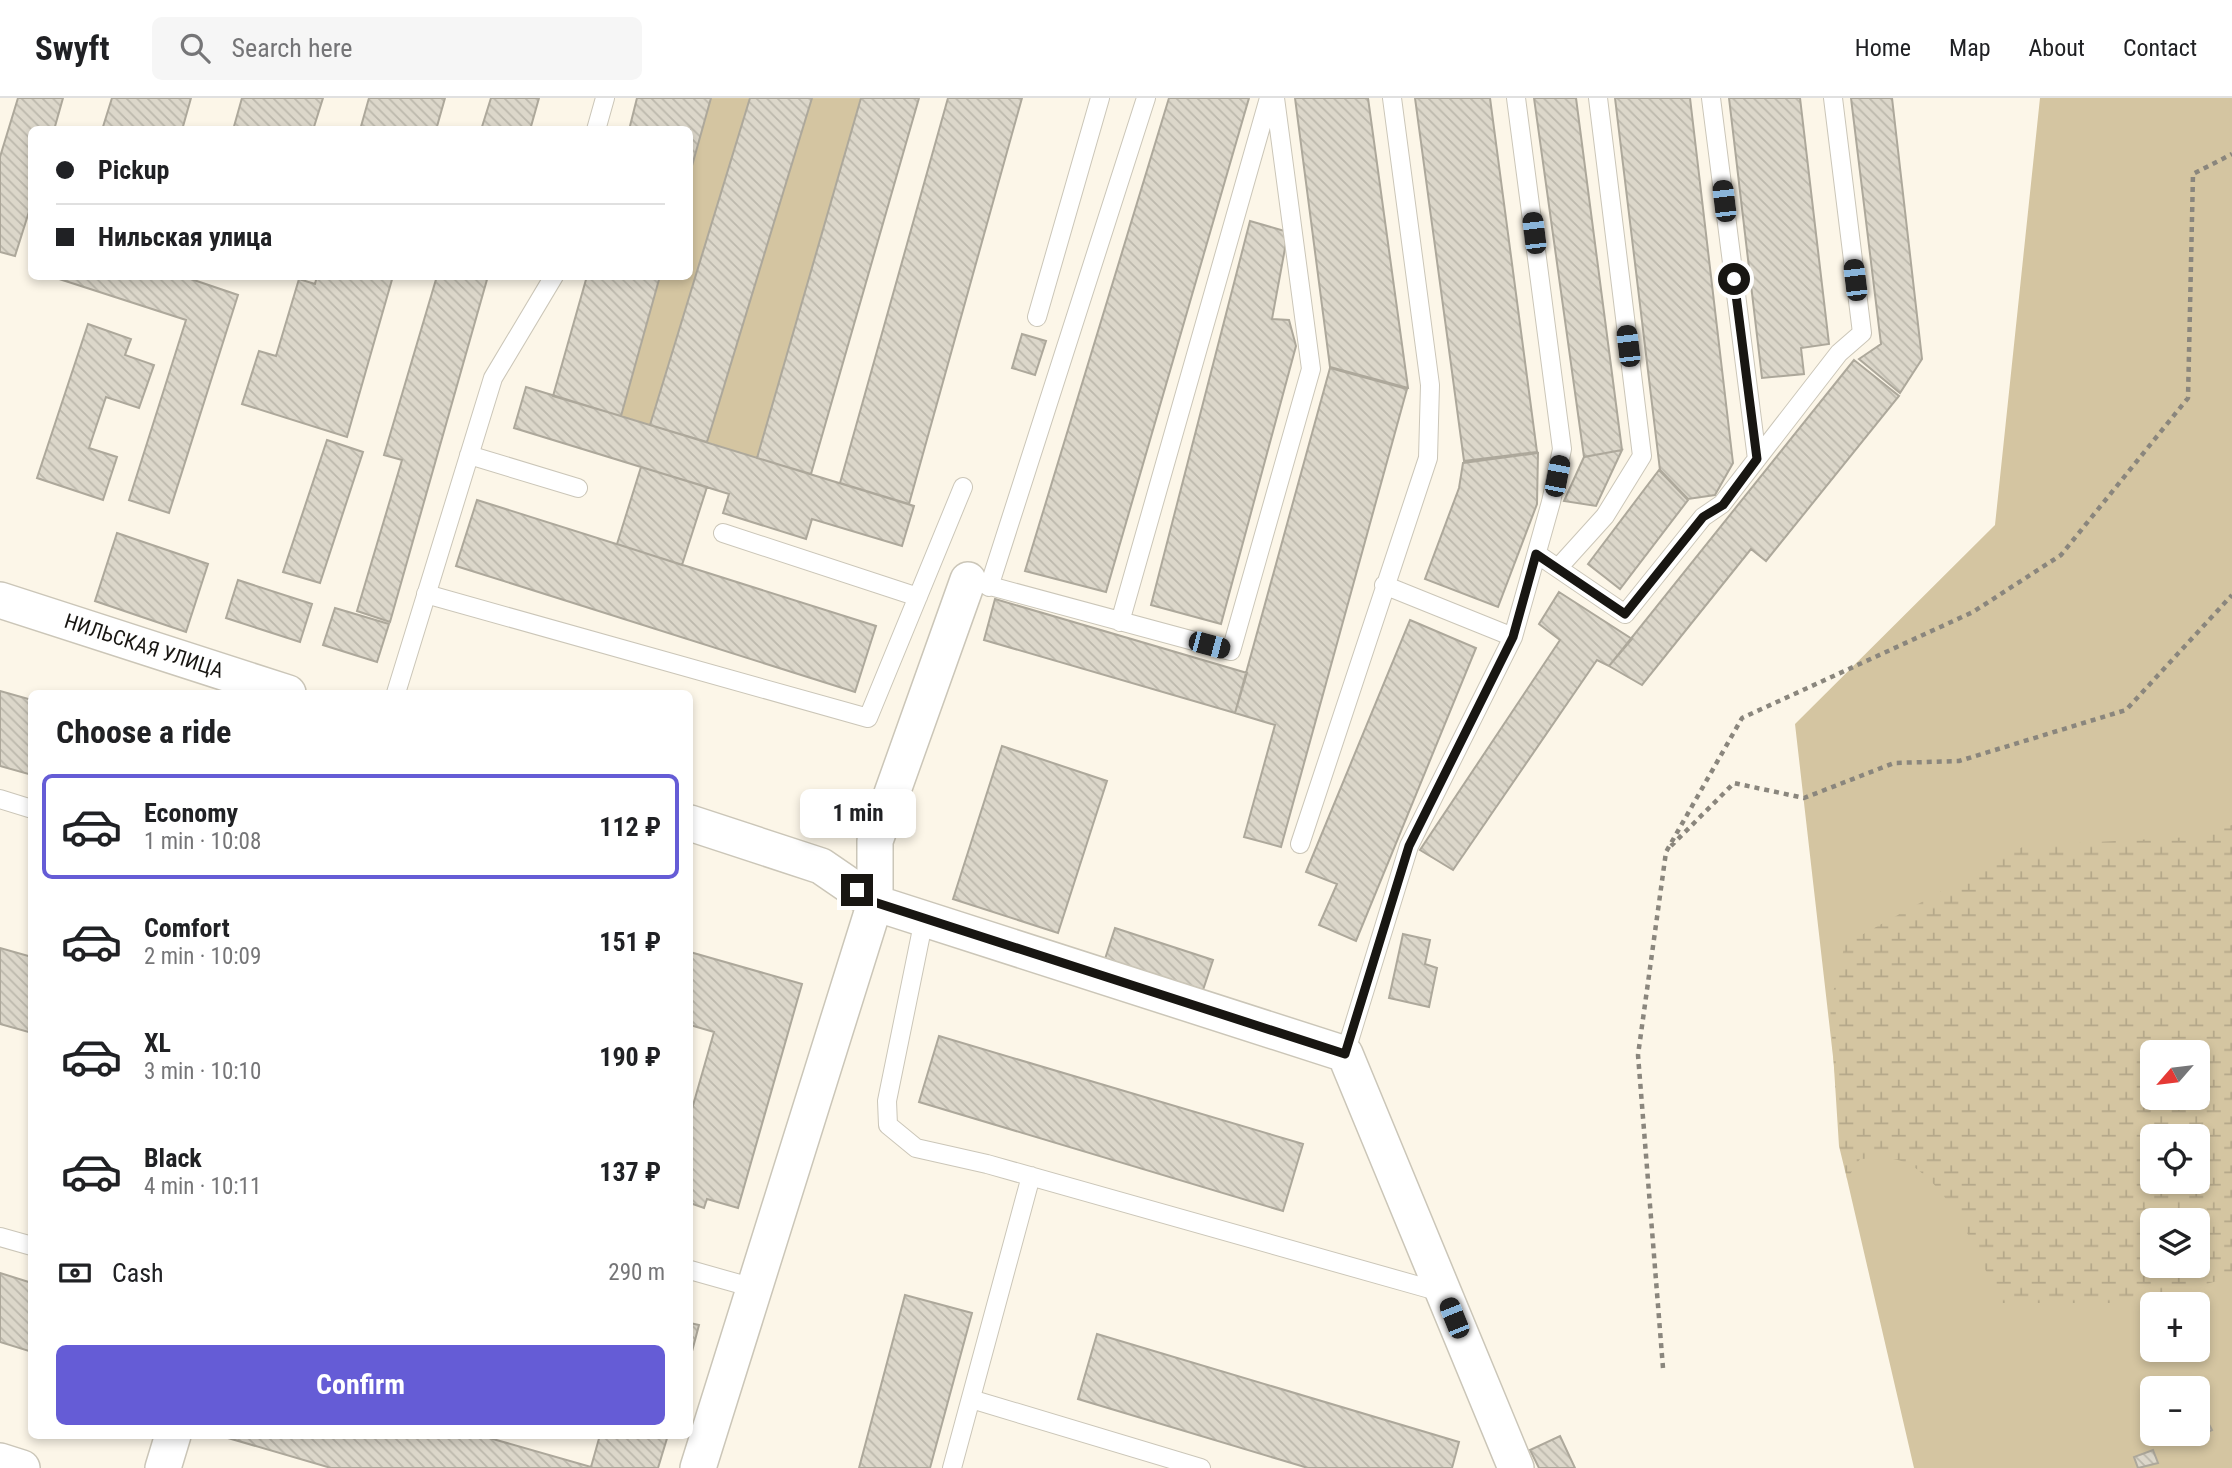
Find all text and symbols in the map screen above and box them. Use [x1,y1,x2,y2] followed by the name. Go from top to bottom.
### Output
[152,17,642,80] search box
[35,29,110,68] text: Swyft
[176,29,214,67] icon: search
[232,33,353,63] text: Search here
[1855,34,1911,62] text: Home
[1949,34,1991,62] text: Map
[2029,34,2085,62] text: About
[2123,34,2197,62] text: Contact
[98,155,169,185] text: Pickup
[1712,179,1737,223] car
[1522,211,1547,255] car
[98,222,272,252] text: Нильская улица
[1843,258,1868,302] car
[1718,263,1750,295] route start
[1616,324,1641,368] car
[1543,453,1572,499] car
[61,609,227,683] street label: НИЛЬСКАЯ УЛИЦА
[1186,629,1233,661] car
[56,713,231,751] text: Choose a ride
[799,788,915,838] callout: 1 min
[60,795,123,858] icon: car
[144,798,238,828] text: Economy
[832,800,884,827] text: 1 min
[599,812,661,842] text: 112 ₽
[144,828,261,855] text: 1 min · 10:08
[841,874,873,906] route end
[60,910,123,973] icon: car
[144,913,230,943] text: Comfort
[599,927,661,957] text: 151 ₽
[144,943,261,970] text: 2 min · 10:09
[60,1025,123,1088] icon: car
[144,1028,171,1058] text: XL
[2140,1040,2210,1110] north arrow
[2140,1040,2210,1446] map controls
[599,1042,661,1072] text: 190 ₽
[144,1058,261,1085] text: 3 min · 10:10
[2140,1124,2210,1194] button: locate
[60,1140,123,1203] icon: car
[144,1143,202,1173] text: Black
[599,1157,661,1187] text: 137 ₽
[144,1173,261,1200] text: 4 min · 10:11
[2140,1208,2210,1278] button: layers
[56,1254,94,1292] icon: cash
[112,1258,164,1288] text: Cash
[608,1259,665,1286] text: 290 m
[2140,1292,2210,1362] button: +
[1437,1295,1472,1341] car
[56,1345,665,1425] button: Confirm
[2140,1376,2210,1446] button: −

